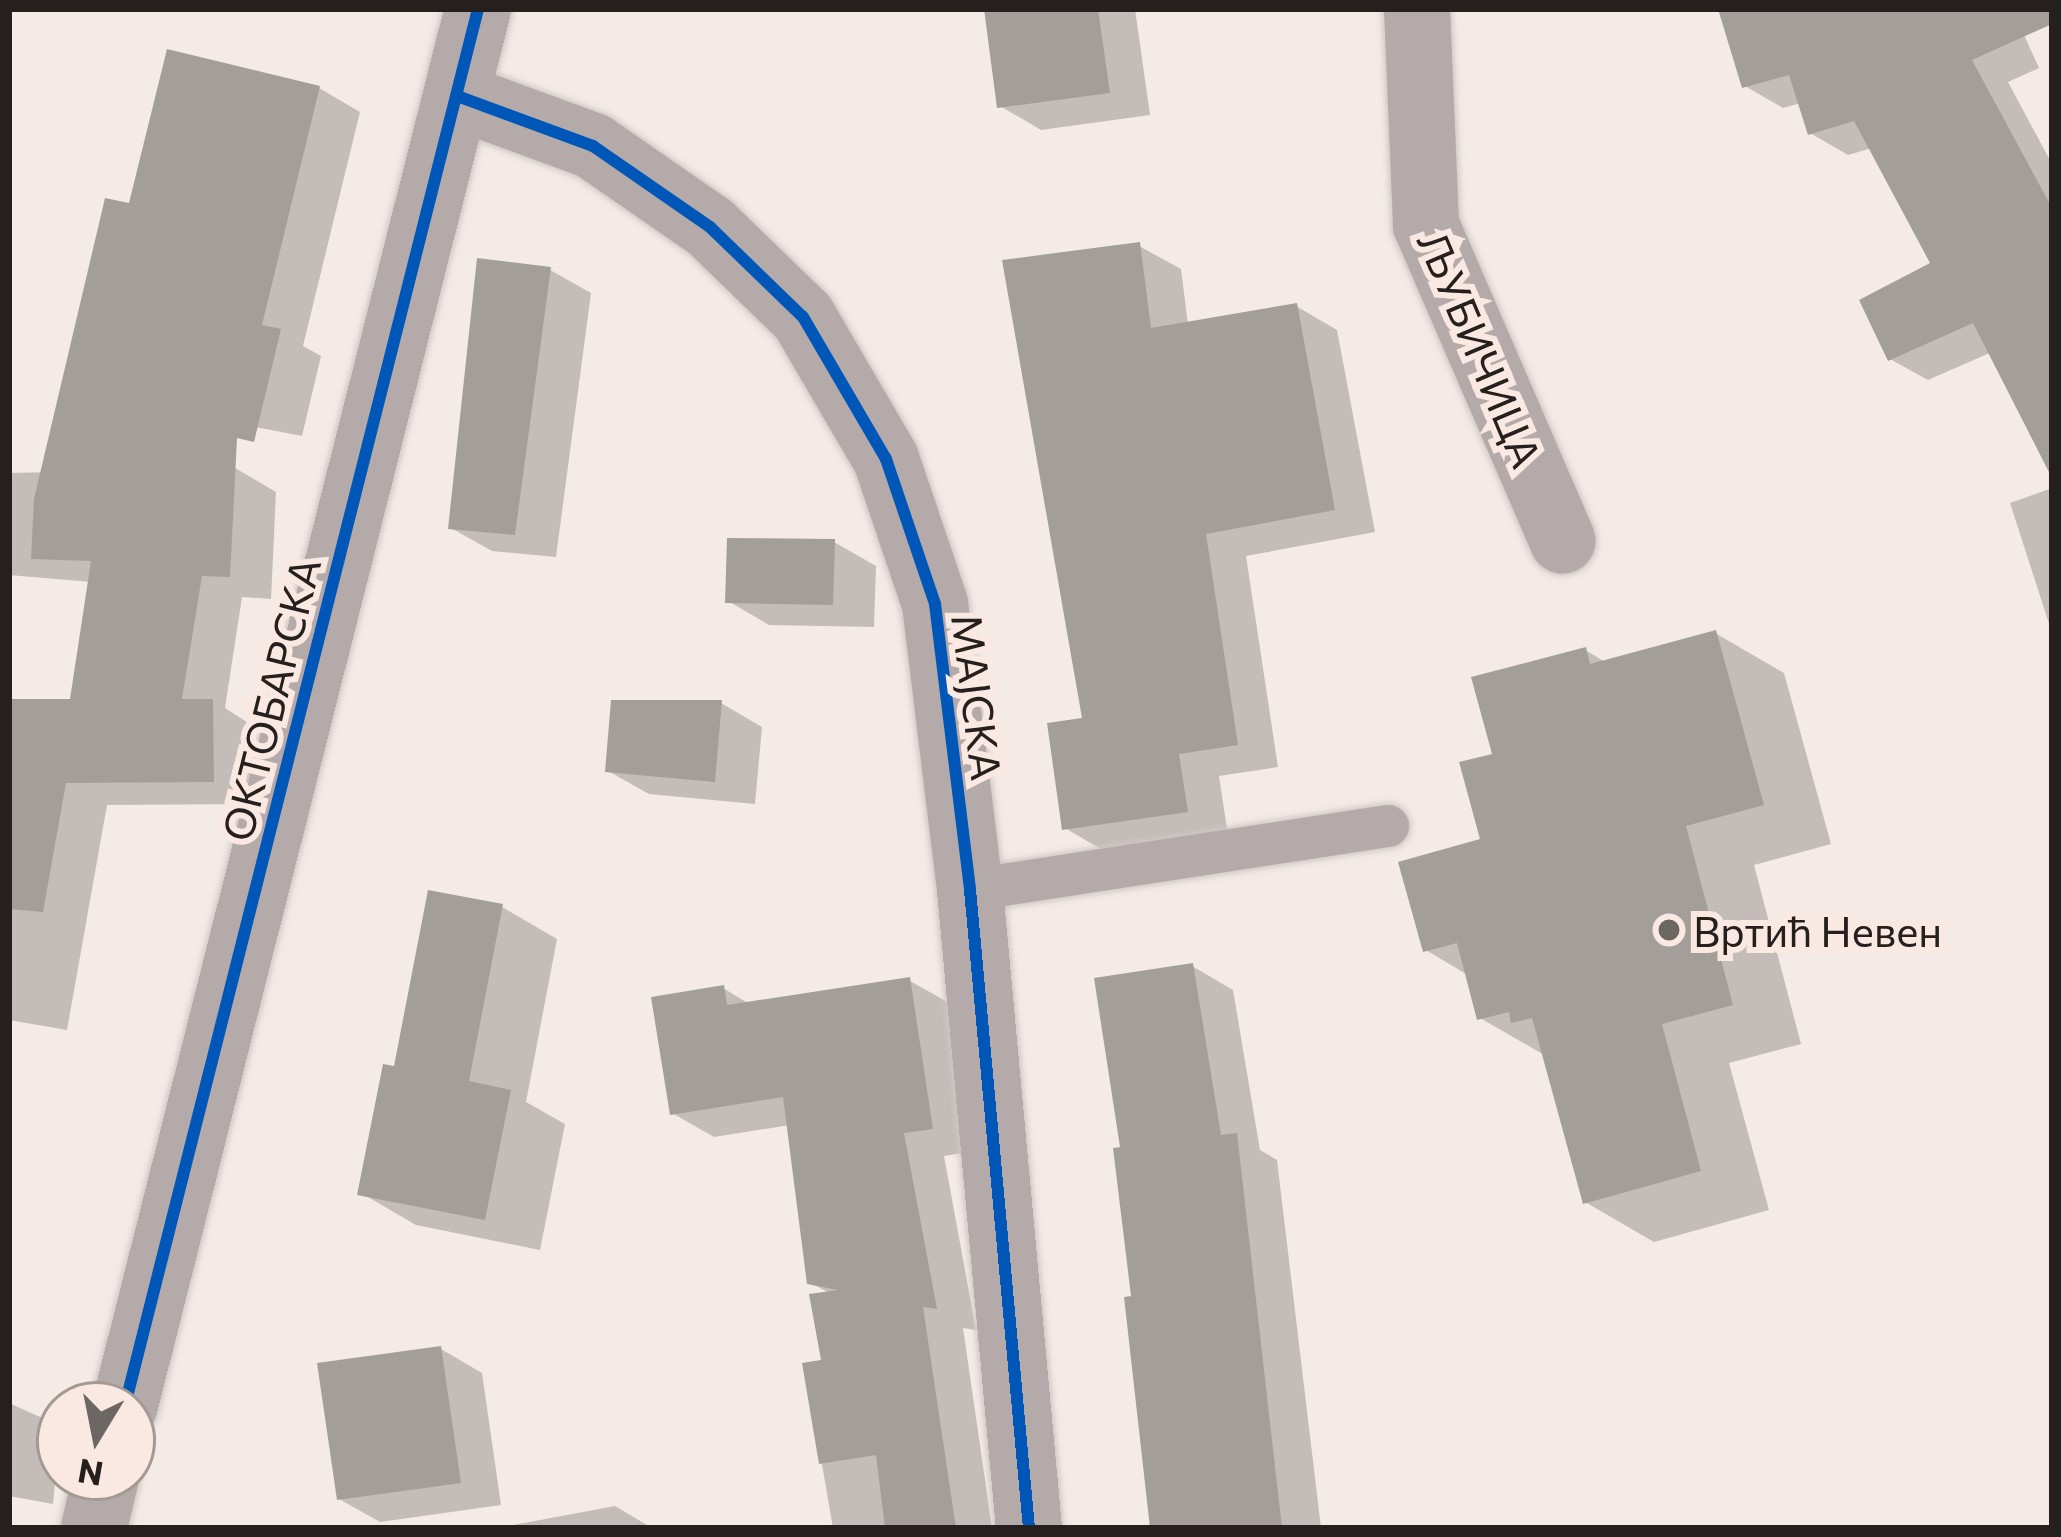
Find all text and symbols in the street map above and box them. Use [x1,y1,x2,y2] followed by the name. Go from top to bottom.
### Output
[1409,223,1553,475] street label: ЉУБИЧИЦА
[210,552,330,846] street label: ОКТОБАРСКА
[943,611,1013,783] street label: МАЈСКА
[1693,905,1942,955] place label: Вртић Невен
[1656,917,1682,943] marker: Вртић Невен
[36,1381,156,1501] north arrow
[74,1452,106,1496] text: N

